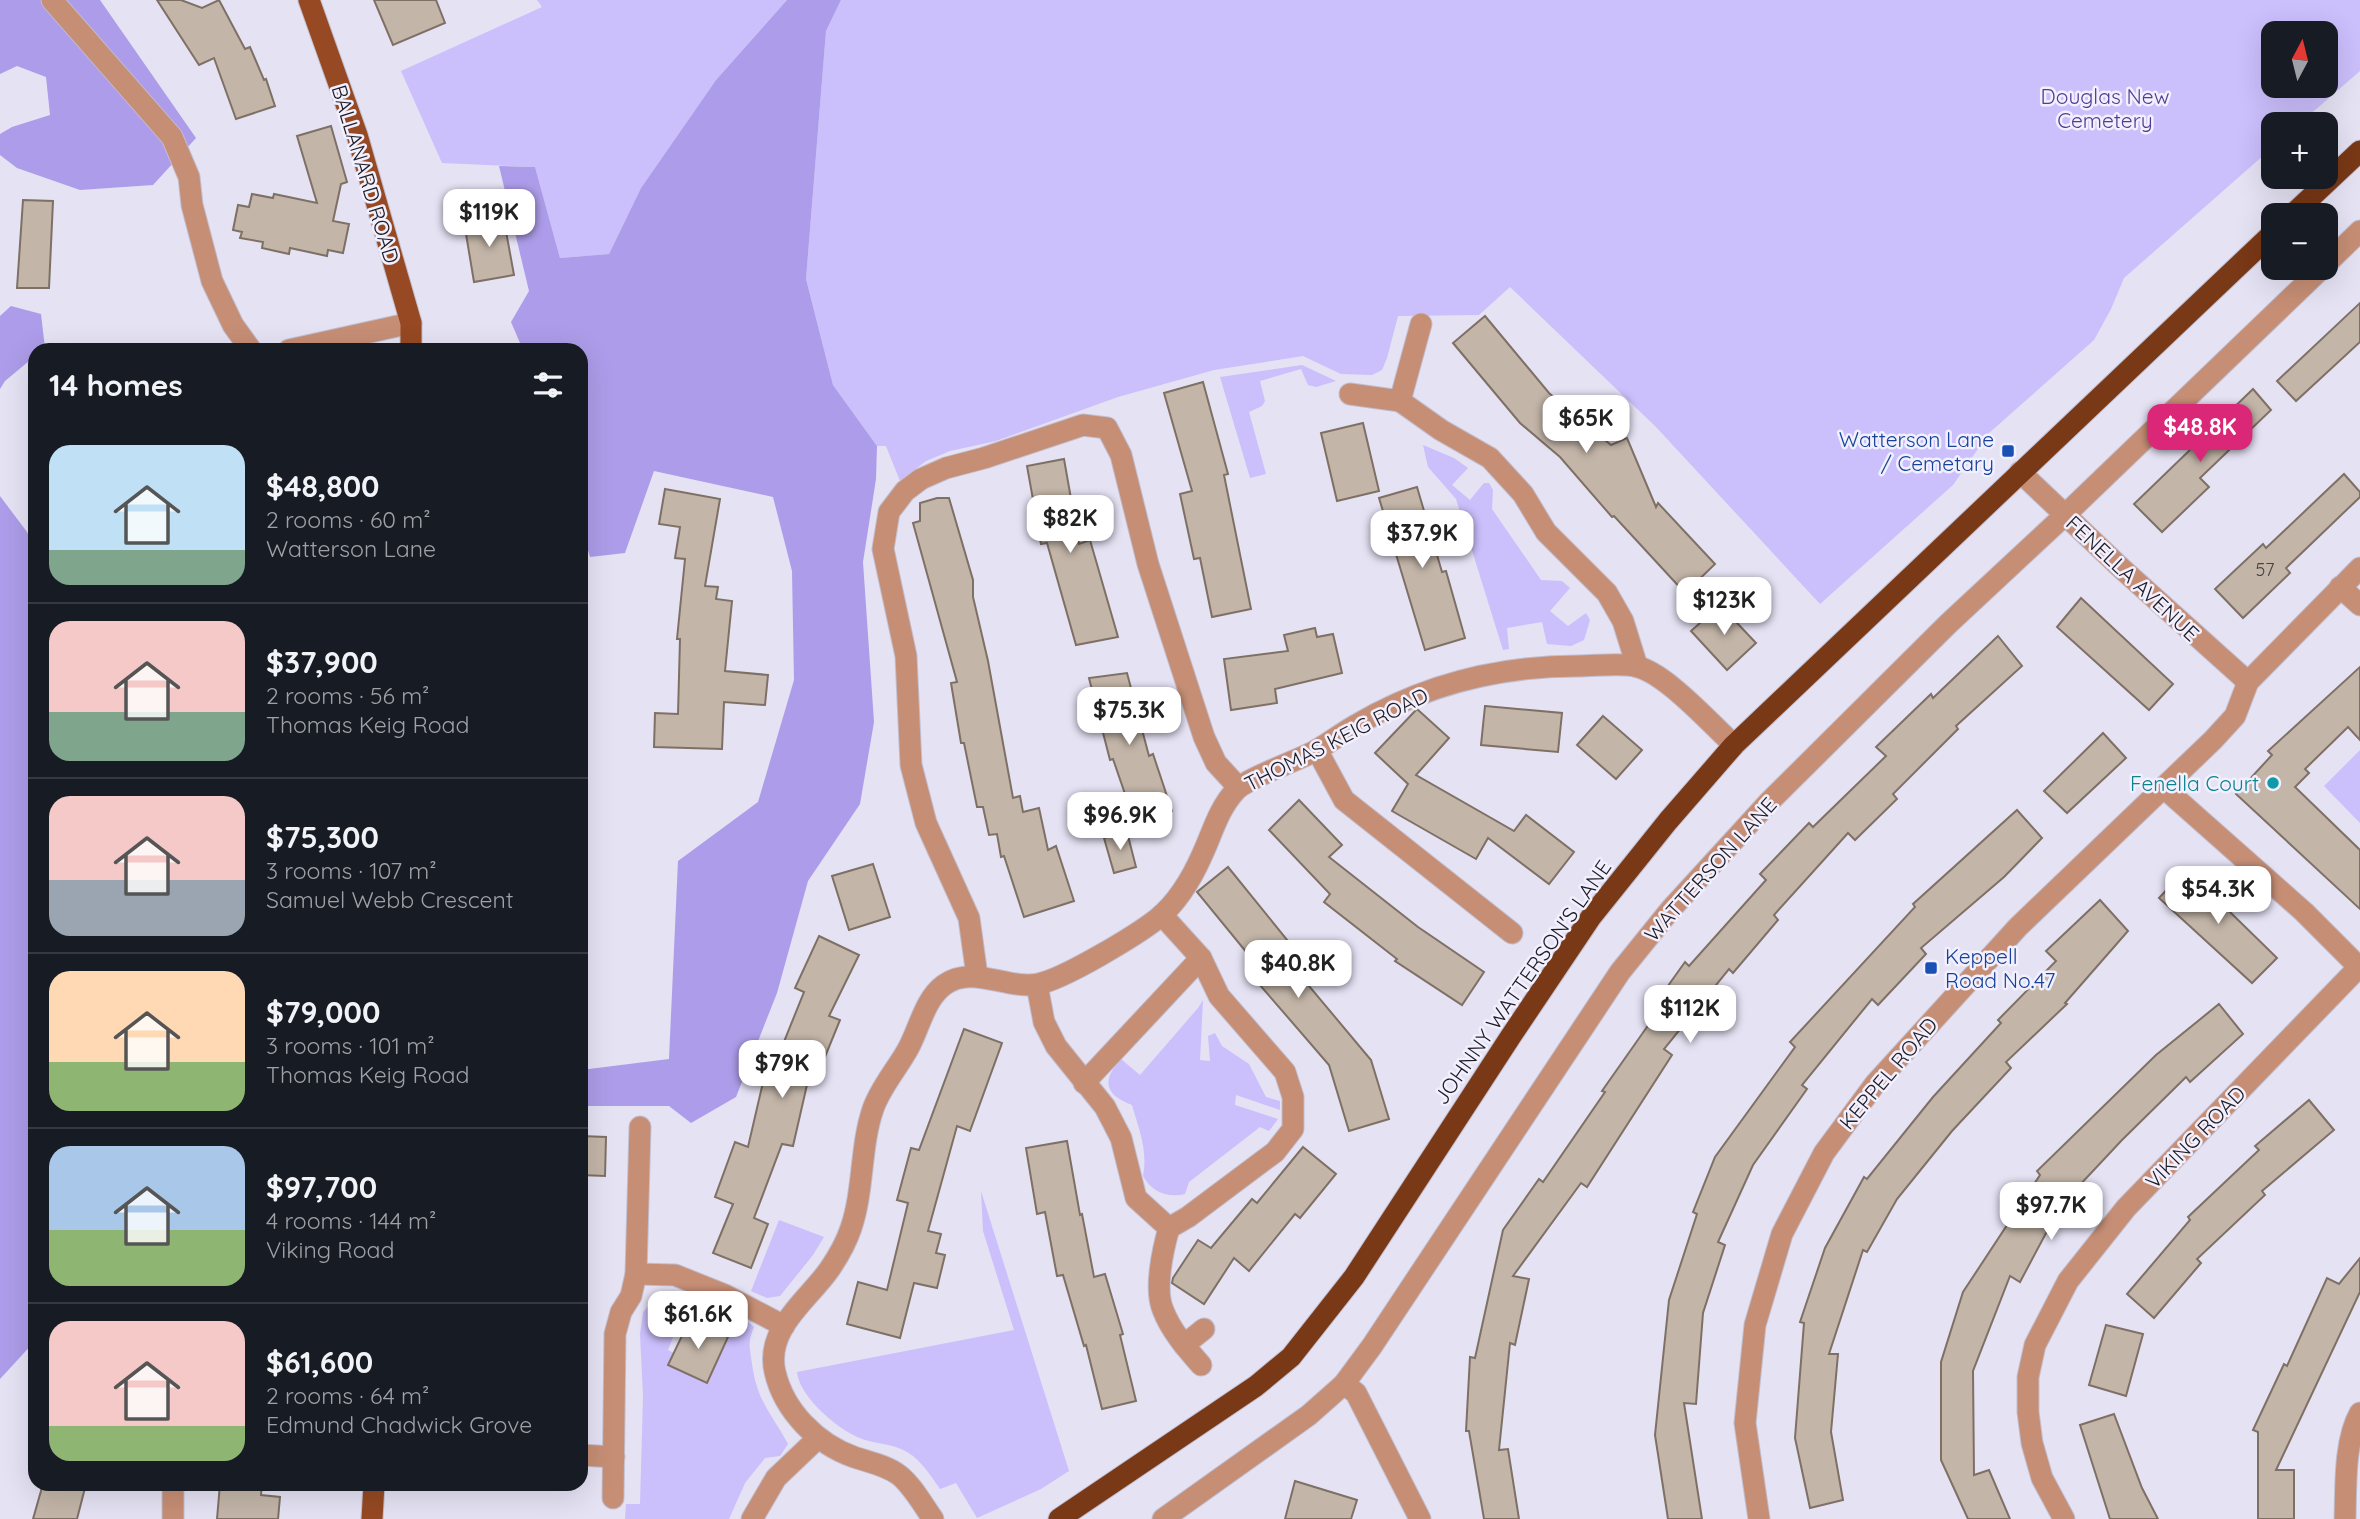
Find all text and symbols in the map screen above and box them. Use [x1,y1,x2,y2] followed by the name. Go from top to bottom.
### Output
[2261,21,2338,98] north arrow
[2261,21,2338,280] map controls
[326,82,406,266] street label: BALLANARD ROAD
[2041,83,2170,133] park label: Douglas New Cemetery
[2261,112,2338,189] button: +
[440,190,538,249] pin: $119K
[459,197,519,226] text: $119K
[2261,203,2338,280] button: −
[49,366,183,404] text: 14 homes
[529,366,567,404] icon: filters
[1545,396,1627,455] pin: $65K
[1559,403,1613,432] text: $65K
[2143,405,2257,464] pin: $48.8K
[2163,412,2237,441] text: $48.8K
[1839,426,1994,476] place label: Watterson Lane / Cemetary
[2000,443,2016,459] marker: Watterson Lane / Cemetary
[266,467,380,505] text: $48,800
[105,473,189,557] icon: home
[1029,496,1111,555] pin: $82K
[1043,503,1097,532] text: $82K
[266,505,431,534] text: 2 rooms · 60 m²
[1365,510,1479,570] pin: $37.9K
[2061,510,2205,646] street label: FENELLA AVENUE
[1387,518,1457,547] text: $37.9K
[266,534,436,563] text: Watterson Lane
[2255,558,2275,581] house number: 57
[1675,578,1773,637] pin: $123K
[1692,585,1756,614] text: $123K
[266,643,378,681] text: $37,900
[105,649,189,733] icon: home
[266,681,429,710] text: 2 rooms · 56 m²
[1240,681,1432,797] street label: THOMAS KEIG ROAD
[1072,688,1186,747] pin: $75.3K
[1093,695,1165,724] text: $75.3K
[266,710,469,739] text: Thomas Keig Road
[2130,770,2259,796] place label: Fenella Court
[2265,775,2281,791] marker: Fenella Court
[1638,791,1782,947] street label: WATTERSON LANE
[1063,792,1177,852] pin: $96.9K
[1083,800,1157,829] text: $96.9K
[266,818,379,856] text: $75,300
[105,824,189,908] icon: home
[1428,855,1616,1109] street label: JOHNNY WATTERSON'S LANE
[266,856,437,885] text: 3 rooms · 107 m²
[2161,866,2275,926] pin: $54.3K
[2181,874,2255,903] text: $54.3K
[266,885,514,914] text: Samuel Webb Crescent
[1241,940,1355,1000] pin: $40.8K
[1945,943,2055,993] place label: Keppell Road No.47
[1261,948,1335,977] text: $40.8K
[1923,960,1939,976] marker: Keppell Road No.47
[1641,986,1739,1045] pin: $112K
[266,993,380,1031] text: $79,000
[1660,993,1720,1022] text: $112K
[105,999,189,1083] icon: home
[1834,1012,1942,1134] street label: KEPPEL ROAD
[266,1031,435,1060] text: 3 rooms · 101 m²
[741,1040,823,1100] pin: $79K
[755,1048,809,1077] text: $79K
[266,1060,469,1089] text: Thomas Keig Road
[2140,1080,2250,1194] street label: VIKING ROAD
[266,1168,377,1206] text: $97,700
[105,1174,189,1258] icon: home
[1994,1182,2108,1242] pin: $97.7K
[2016,1190,2086,1219] text: $97.7K
[266,1206,436,1235] text: 4 rooms · 144 m²
[266,1235,394,1264] text: Viking Road
[641,1292,755,1351] pin: $61.6K
[664,1299,732,1328] text: $61.6K
[266,1343,373,1381] text: $61,600
[105,1349,189,1433] icon: home
[266,1381,429,1410] text: 2 rooms · 64 m²
[266,1410,532,1439] text: Edmund Chadwick Grove

